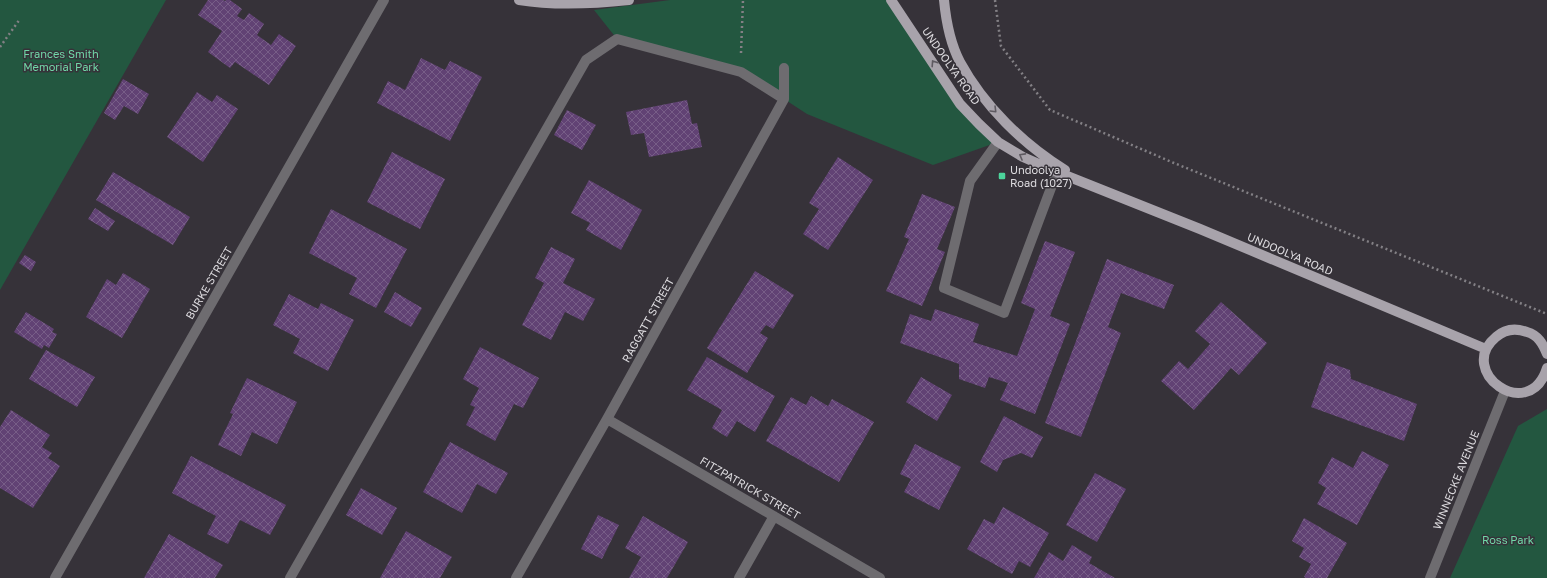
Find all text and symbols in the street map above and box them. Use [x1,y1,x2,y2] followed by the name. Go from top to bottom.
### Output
[920,24,983,107] street label: UNDOOLYA ROAD
[23,47,99,73] park label: Frances Smith Memorial Park
[931,60,939,67] one-way arrow
[989,105,997,113] one-way arrow
[1019,153,1026,161] one-way arrow
[1010,163,1072,189] place label: Undoolya Road (1027)
[997,171,1007,181] marker: Undoolya Road (1027)
[1245,230,1335,278] street label: UNDOOLYA ROAD
[183,244,235,321] street label: BURKE STREET
[619,275,676,364] street label: RAGGATT STREET
[1430,428,1481,531] street label: WINNECKE AVENUE
[698,454,803,522] street label: FITZPATRICK STREET
[1482,533,1534,546] park label: Ross Park

